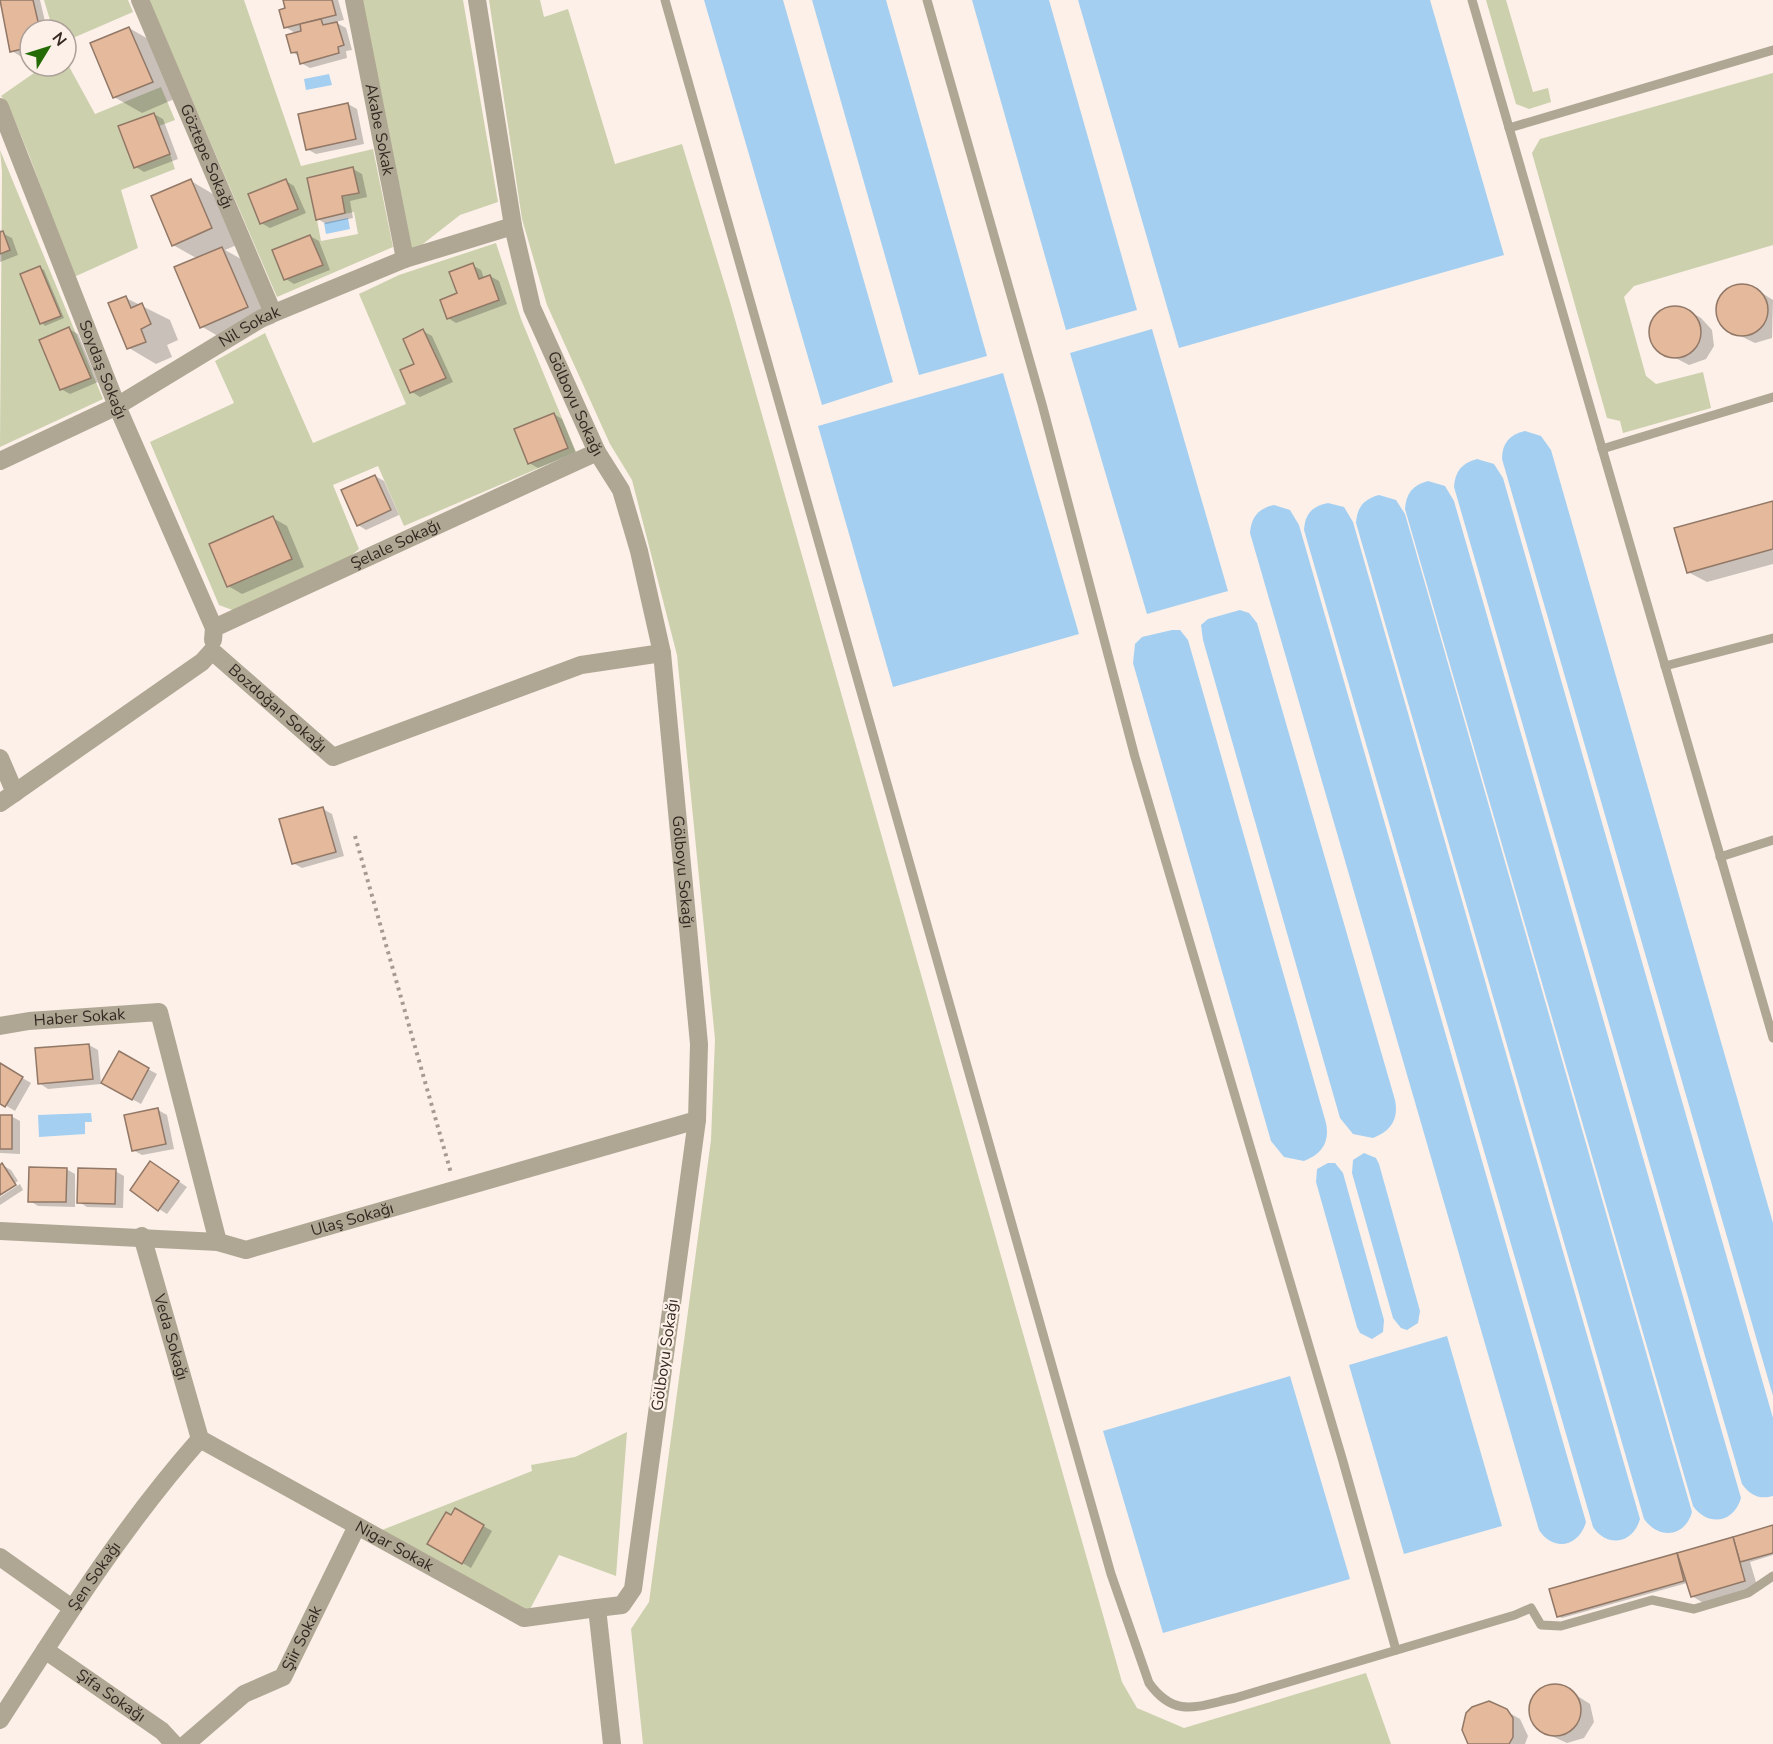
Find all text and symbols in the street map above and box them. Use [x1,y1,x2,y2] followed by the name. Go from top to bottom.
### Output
[18,18,78,78] north arrow
[47,28,71,51] text: N
[360,82,399,178] street label: Akabe Sokak
[174,101,239,212] street label: Göztepe Sokağı
[215,300,285,353] street label: Nil Sokak
[73,317,132,423] street label: Soydaş Sokağı
[542,348,608,461] street label: Gölboyu Sokağı
[347,514,444,575] street label: Şelale Sokağı
[223,659,332,758] street label: Bozdoğan Sokağı
[666,815,699,929] street label: Gölboyu Sokağı
[33,1003,127,1032] street label: Haber Sokak
[308,1197,396,1242] street label: Ulaş Sokağı
[148,1290,194,1383] street label: Veda Sokağı
[646,1298,684,1412] street label: Gölboyu Sokağı
[351,1516,438,1577] street label: Nigar Sokak
[63,1537,126,1615] street label: Şen Sokağı
[277,1601,328,1675] street label: Şiir Sokak
[72,1664,150,1727] street label: Şifa Sokağı

